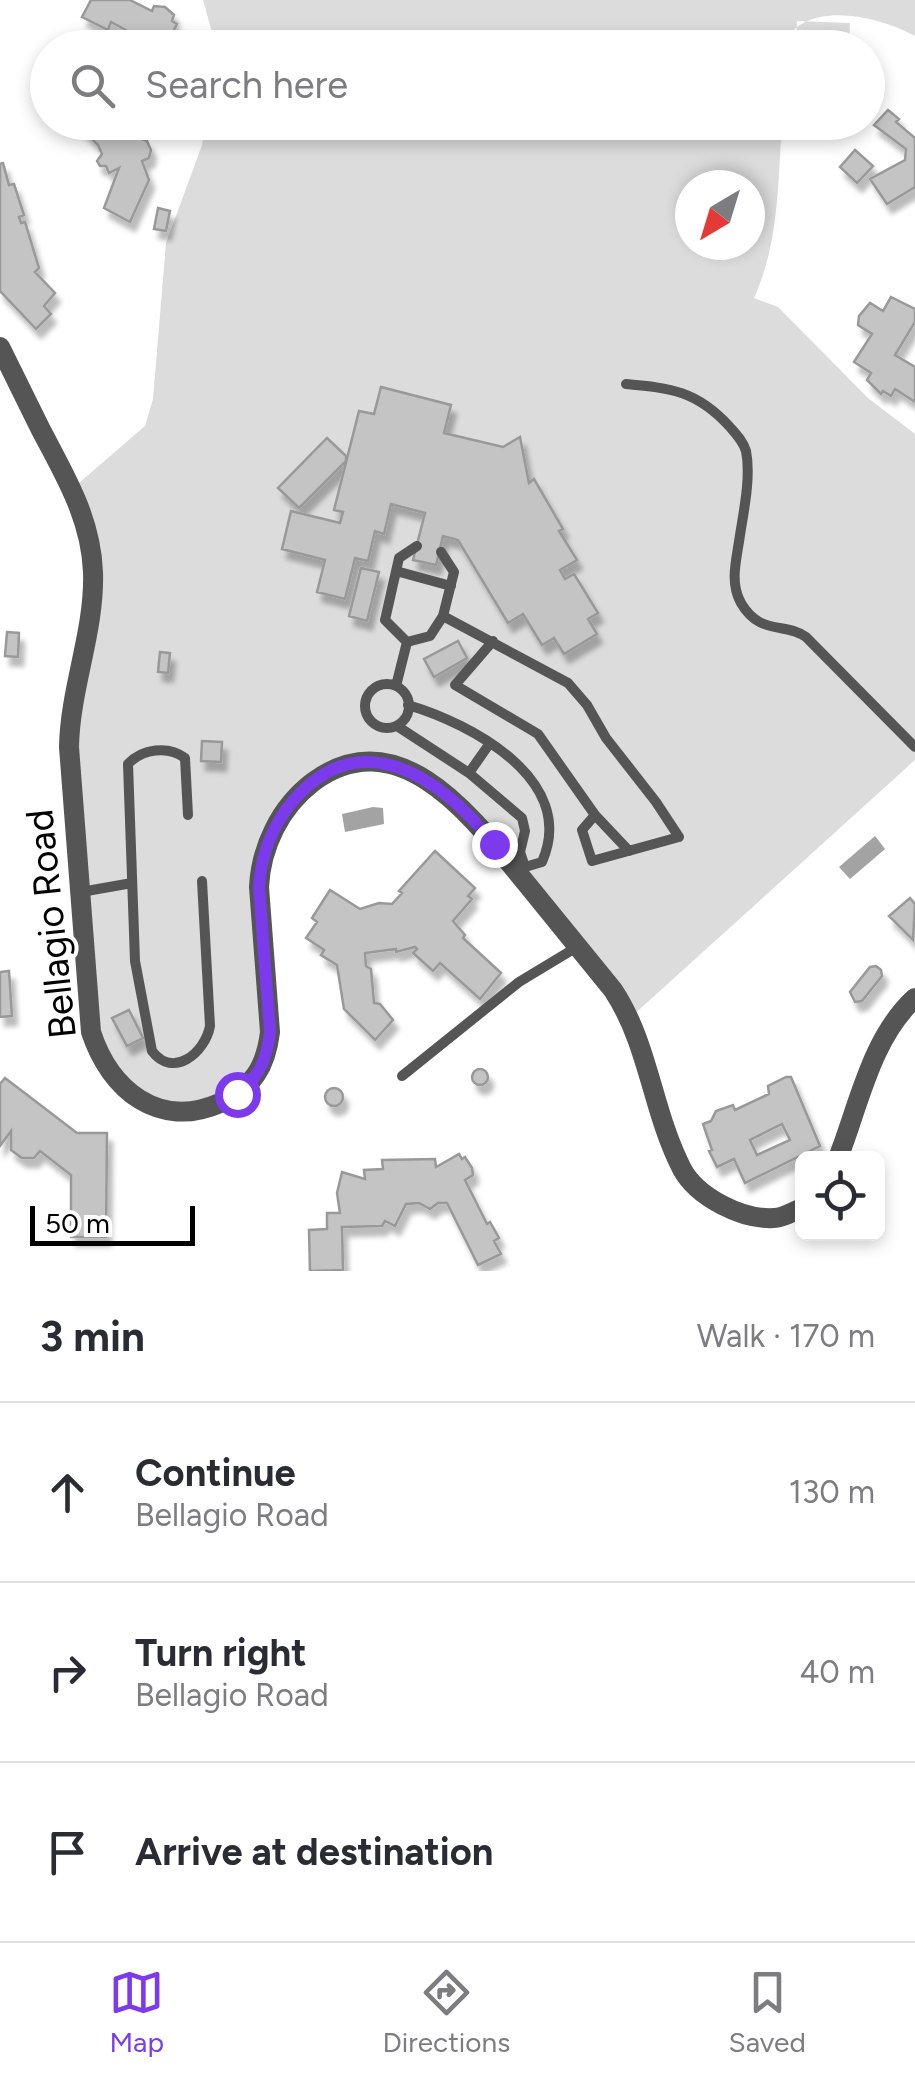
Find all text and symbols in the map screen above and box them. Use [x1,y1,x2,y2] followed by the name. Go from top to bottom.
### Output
[30,30,885,140] search box
[65,58,120,113] icon: search
[145,62,348,108] text: Search here
[675,170,765,260] north arrow
[16,807,86,1041] street label: Bellagio Road
[472,822,518,868] route end
[215,1072,261,1118] route start
[795,1151,885,1241] map controls
[795,1151,885,1241] button: locate
[30,1201,195,1246] scale bar
[45,1206,110,1240] text: 50 m
[40,1311,145,1362] text: 3 min
[697,1317,875,1355] text: Walk · 170 m
[135,1450,296,1496] text: Continue
[40,1465,95,1520] icon: ahead
[789,1473,875,1511] text: 130 m
[135,1496,329,1534] text: Bellagio Road
[135,1630,307,1676] text: Turn right
[40,1645,95,1700] icon: right
[799,1653,875,1691] text: 40 m
[135,1676,329,1714] text: Bellagio Road
[40,1825,95,1880] icon: arrive
[135,1829,493,1875] text: Arrive at destination
[109,1965,164,2059] tab: Map
[383,1965,510,2059] tab: Directions
[729,1965,806,2059] tab: Saved

